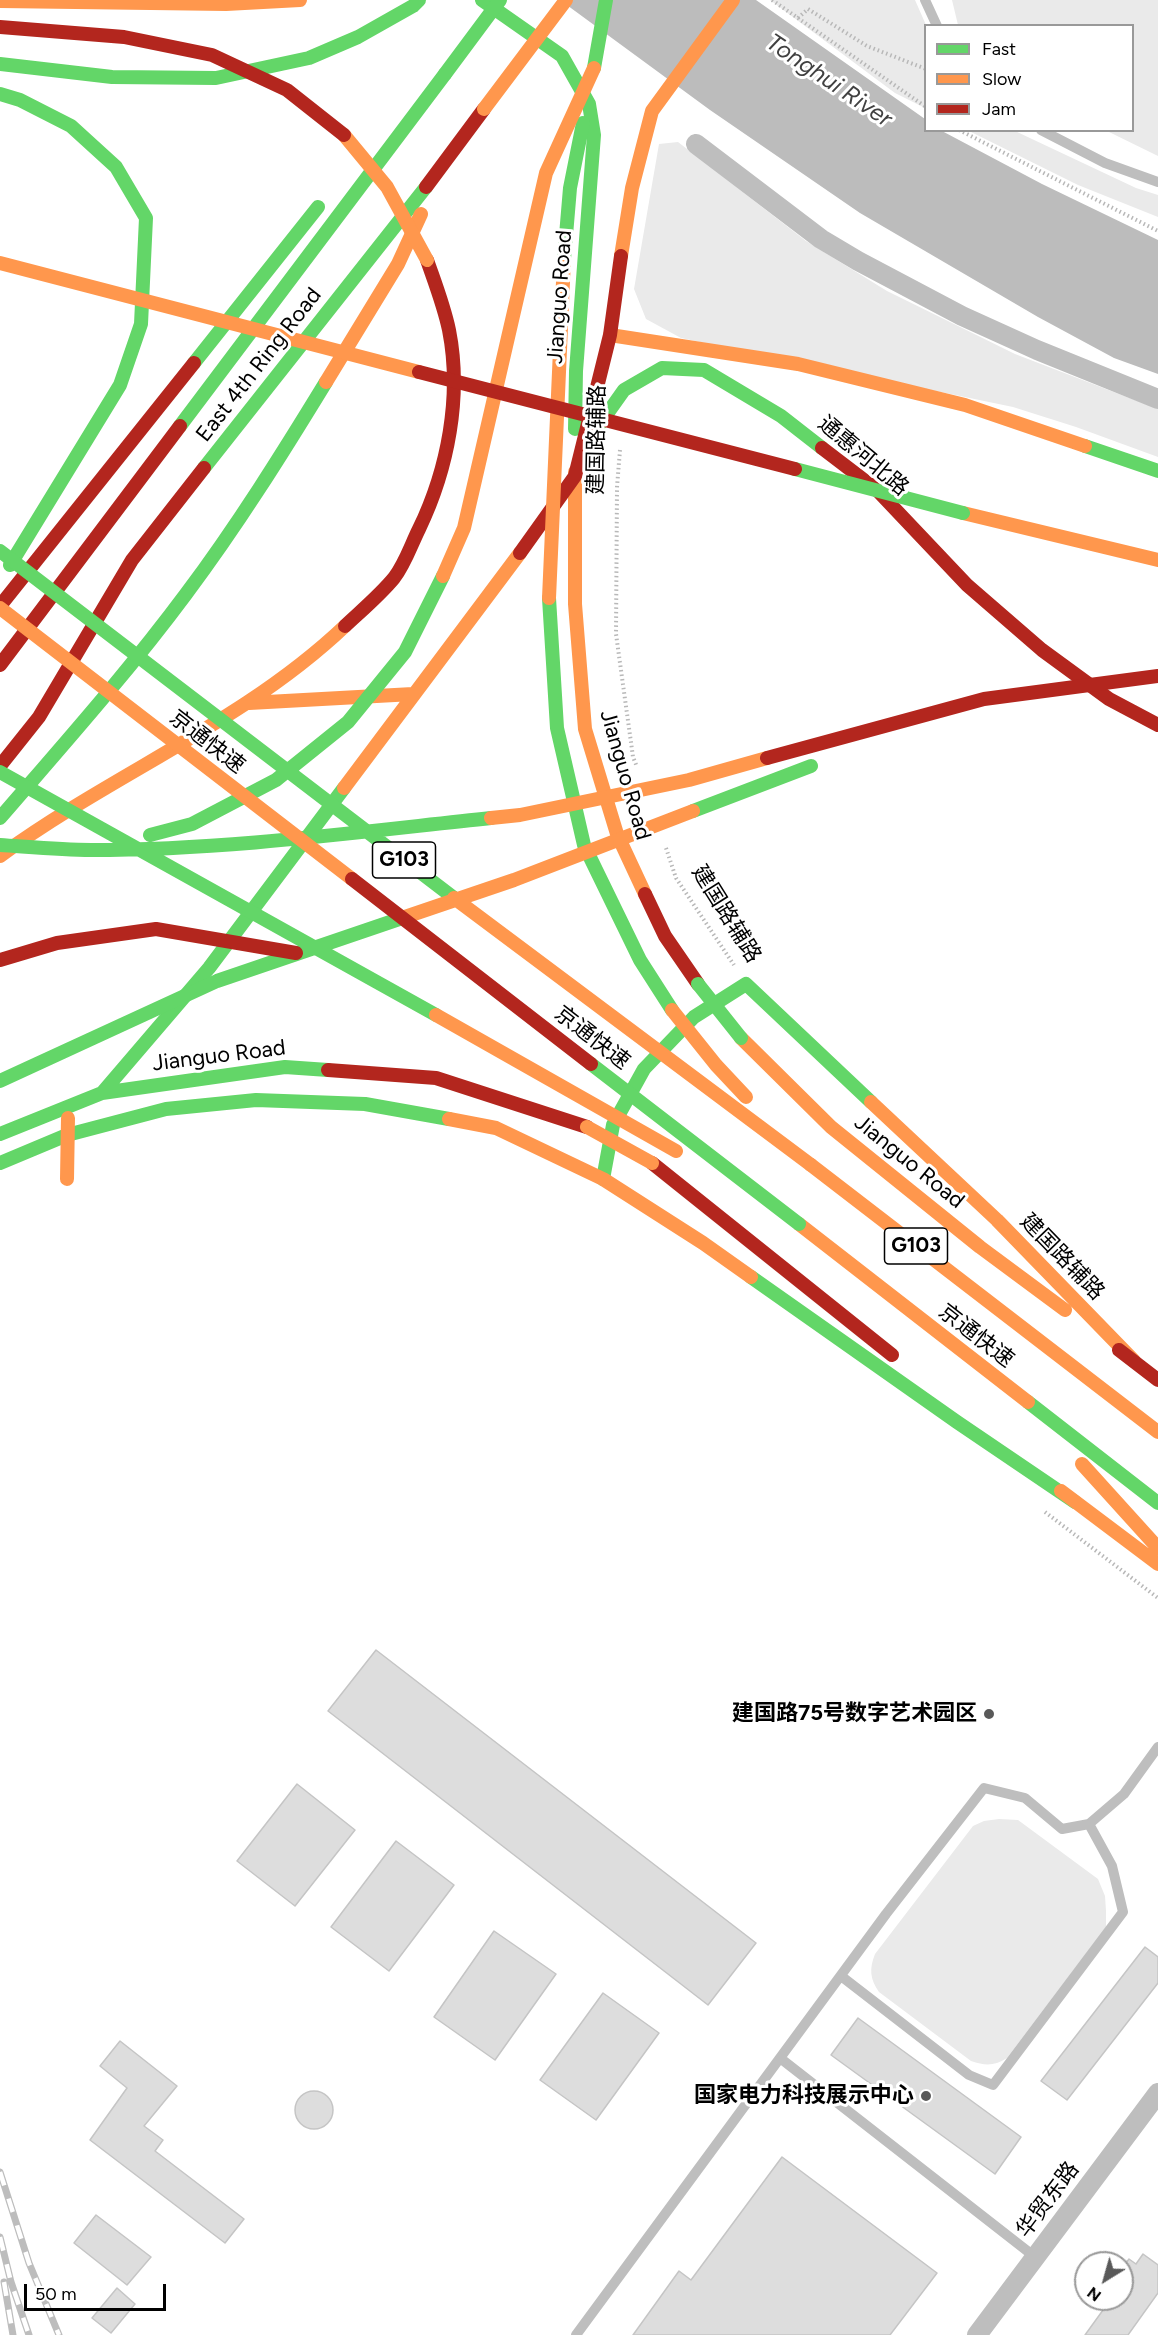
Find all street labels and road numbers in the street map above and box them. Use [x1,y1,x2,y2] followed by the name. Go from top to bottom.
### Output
[542,229,578,365] street label: Jianguo Road
[191,283,327,447] street label: East 4th Ring Road
[583,385,611,495] street label: 建国路辅路
[812,411,914,501] street label: 通惠河北路
[164,705,250,779] street label: 京通快速
[594,707,656,843] street label: Jianguo Road
[372,842,436,878] road number: G103
[686,860,766,968] street label: 建国路辅路
[549,1001,635,1075] street label: 京通快速
[151,1035,287,1077] street label: Jianguo Road
[849,1110,969,1214] street label: Jianguo Road
[1014,1208,1110,1306] street label: 建国路辅路
[884,1228,948,1264] road number: G103
[933,1299,1019,1373] street label: 京通快速
[1011,2157,1085,2243] street label: 华贸东路

